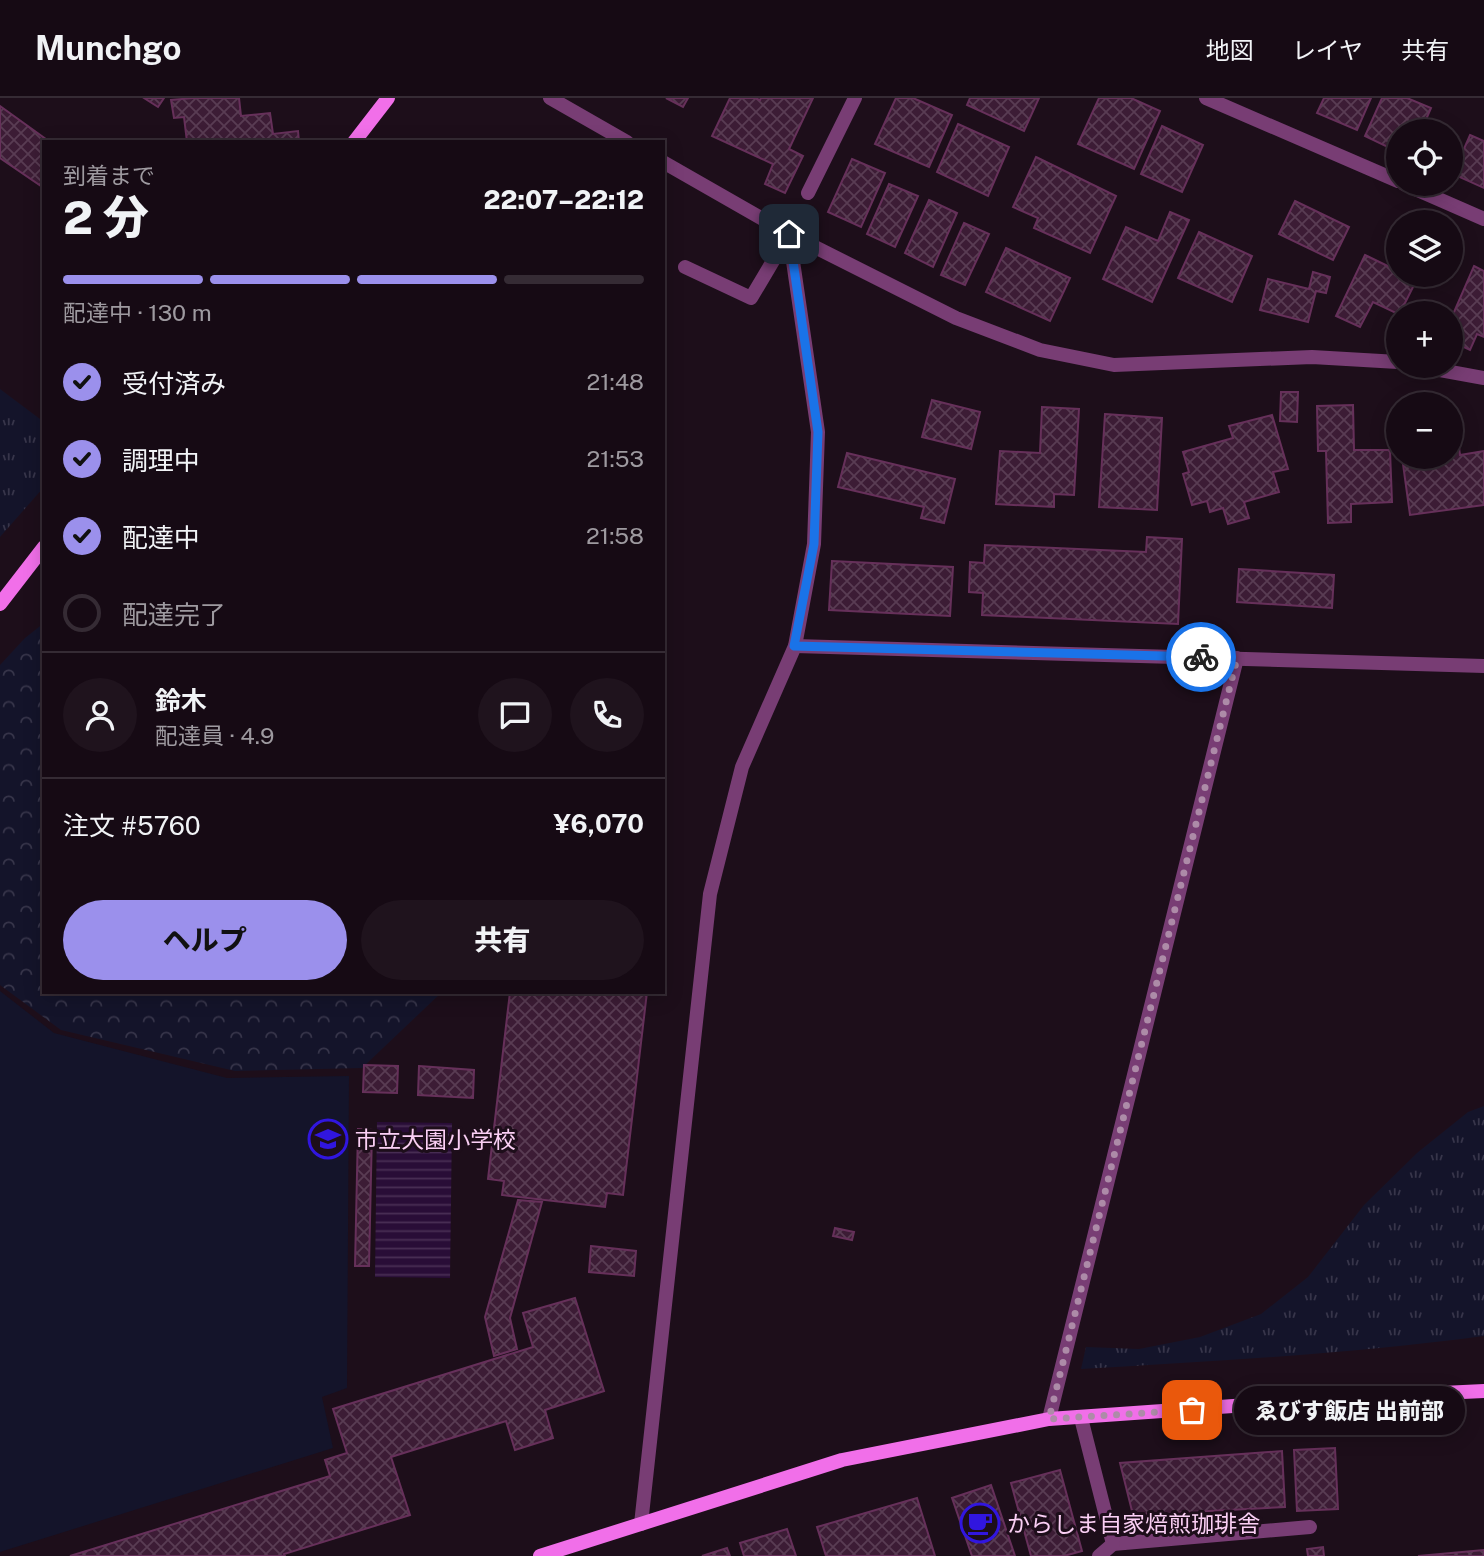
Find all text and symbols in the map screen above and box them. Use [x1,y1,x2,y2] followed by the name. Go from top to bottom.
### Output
[35,29,181,67] text: Munchgo
[1206,36,1254,64] text: 地図
[1292,36,1363,64] text: レイヤ
[1401,36,1449,64] text: 共有
[1386,119,1463,469] map controls
[1386,119,1463,196] button: locate
[63,162,155,189] text: 到着まで
[484,184,644,215] text: 22:07–22:12
[63,190,149,244] text: 2 分
[759,204,819,264] pin
[1386,210,1463,287] button: layers
[770,215,808,253] icon: home
[63,299,212,326] text: 配達中 · 130 m
[1386,301,1463,378] button: +
[63,363,101,401] icon: check
[122,368,226,399] text: 受付済み
[587,368,644,395] text: 21:48
[1386,392,1463,469] button: −
[63,440,101,478] icon: check
[122,445,200,476] text: 調理中
[587,445,644,472] text: 21:53
[63,517,101,555] icon: check
[122,522,200,553] text: 配達中
[586,522,644,549] text: 21:58
[122,599,226,630] text: 配達完了
[1166,622,1236,692] courier
[1182,638,1220,676] icon: bike
[63,678,137,752] button: person
[478,678,552,752] button: chat
[570,678,644,752] button: phone
[155,685,207,716] text: 鈴木
[155,722,274,749] text: 配達員 · 4.9
[553,808,644,839] text: ¥6,070
[63,810,201,841] text: 注文 #5760
[63,900,347,980] button: ヘルプ
[361,900,644,980] button: 共有
[307,1118,349,1160] school or university icon: 市立大園小学校
[355,1126,516,1153] place label: 市立大園小学校
[1162,1380,1222,1440] pin
[1234,1386,1465,1434] callout: ゑびす飯店 出前部
[1173,1391,1211,1429] icon: bag
[1255,1397,1444,1424] text: ゑびす飯店 出前部
[959,1502,1001,1544] cafe icon: からしま自家焙煎珈琲舎
[1007,1510,1260,1537] place label: からしま自家焙煎珈琲舎

